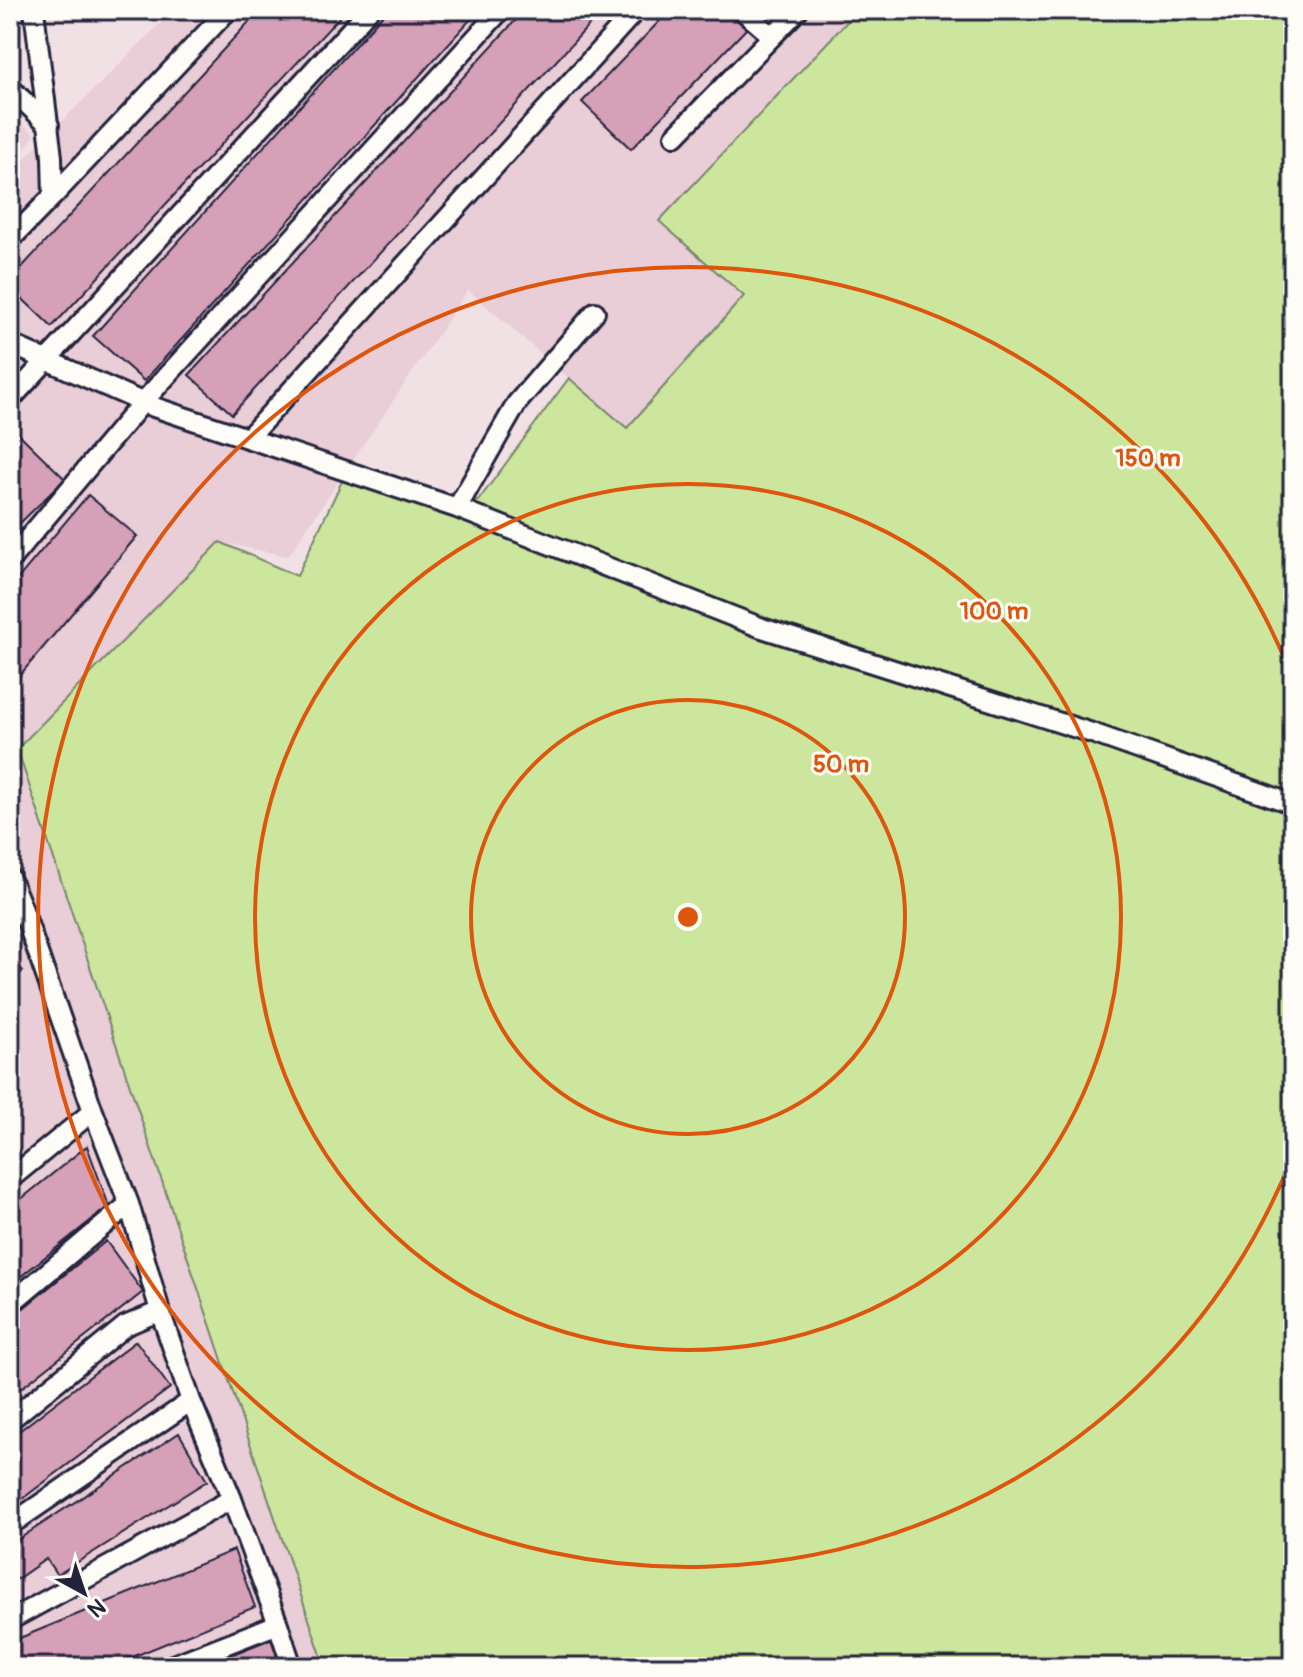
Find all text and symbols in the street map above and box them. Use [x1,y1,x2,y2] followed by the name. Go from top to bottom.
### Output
[1115,444,1181,473] text: 150 m
[960,597,1028,626] text: 100 m
[813,750,869,779] text: 50 m
[674,903,702,931] centre of rings
[44,1553,124,1633] north arrow
[81,1592,111,1623] text: N

